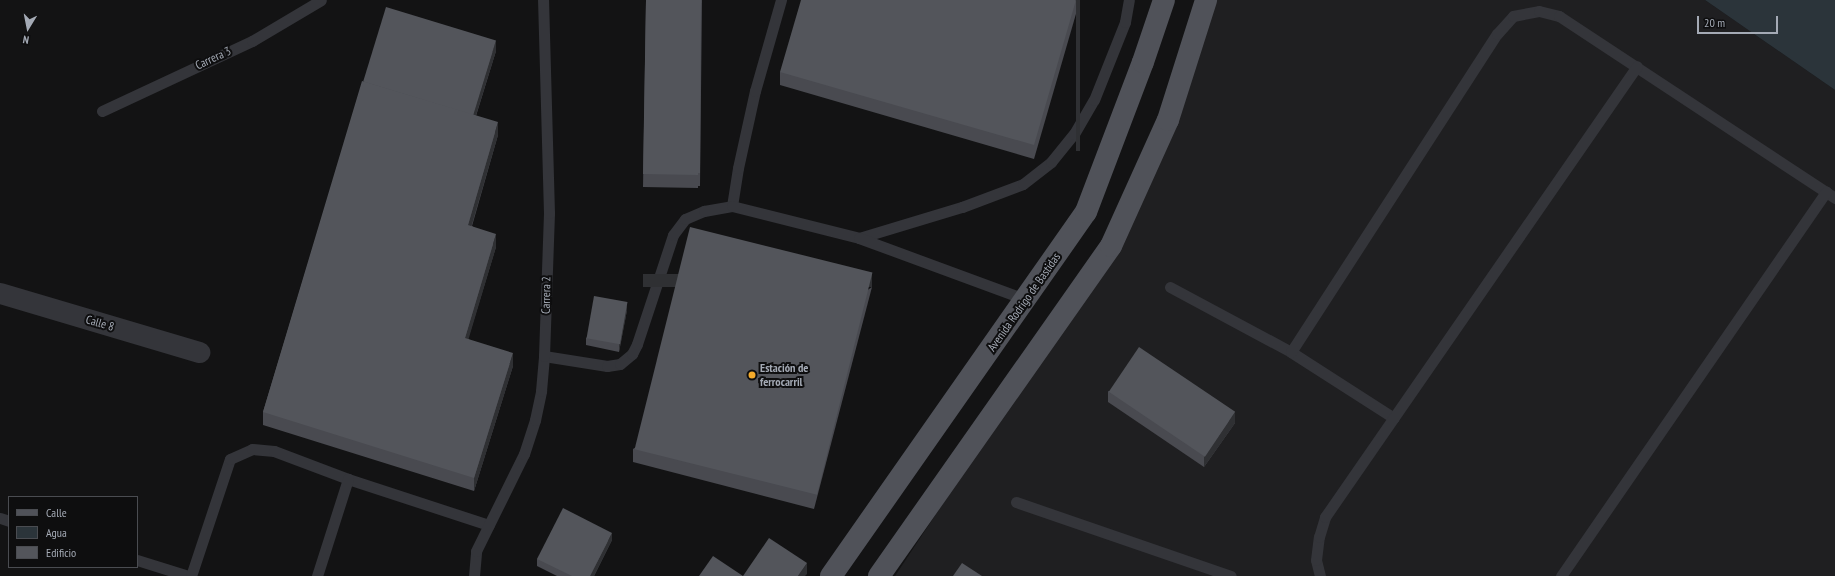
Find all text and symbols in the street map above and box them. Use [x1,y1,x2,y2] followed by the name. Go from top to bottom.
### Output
[8,8,48,48] north arrow
[1699,8,1780,34] scale bar
[1704,15,1725,30] text: 20 m
[22,32,30,47] text: N
[193,44,233,72] street label: Carrera 3
[985,250,1063,354] street label: Avenida Rodrigo de Bastidas
[538,276,554,314] street label: Carrera 2
[84,312,116,334] street label: Calle 8
[760,361,808,389] place label: Estación de ferrocarril
[747,370,757,380] marker: Estación de ferrocarril
[8,496,138,568] legend
[46,505,67,520] text: Calle
[46,525,67,540] text: Agua
[46,545,76,560] text: Edificio

